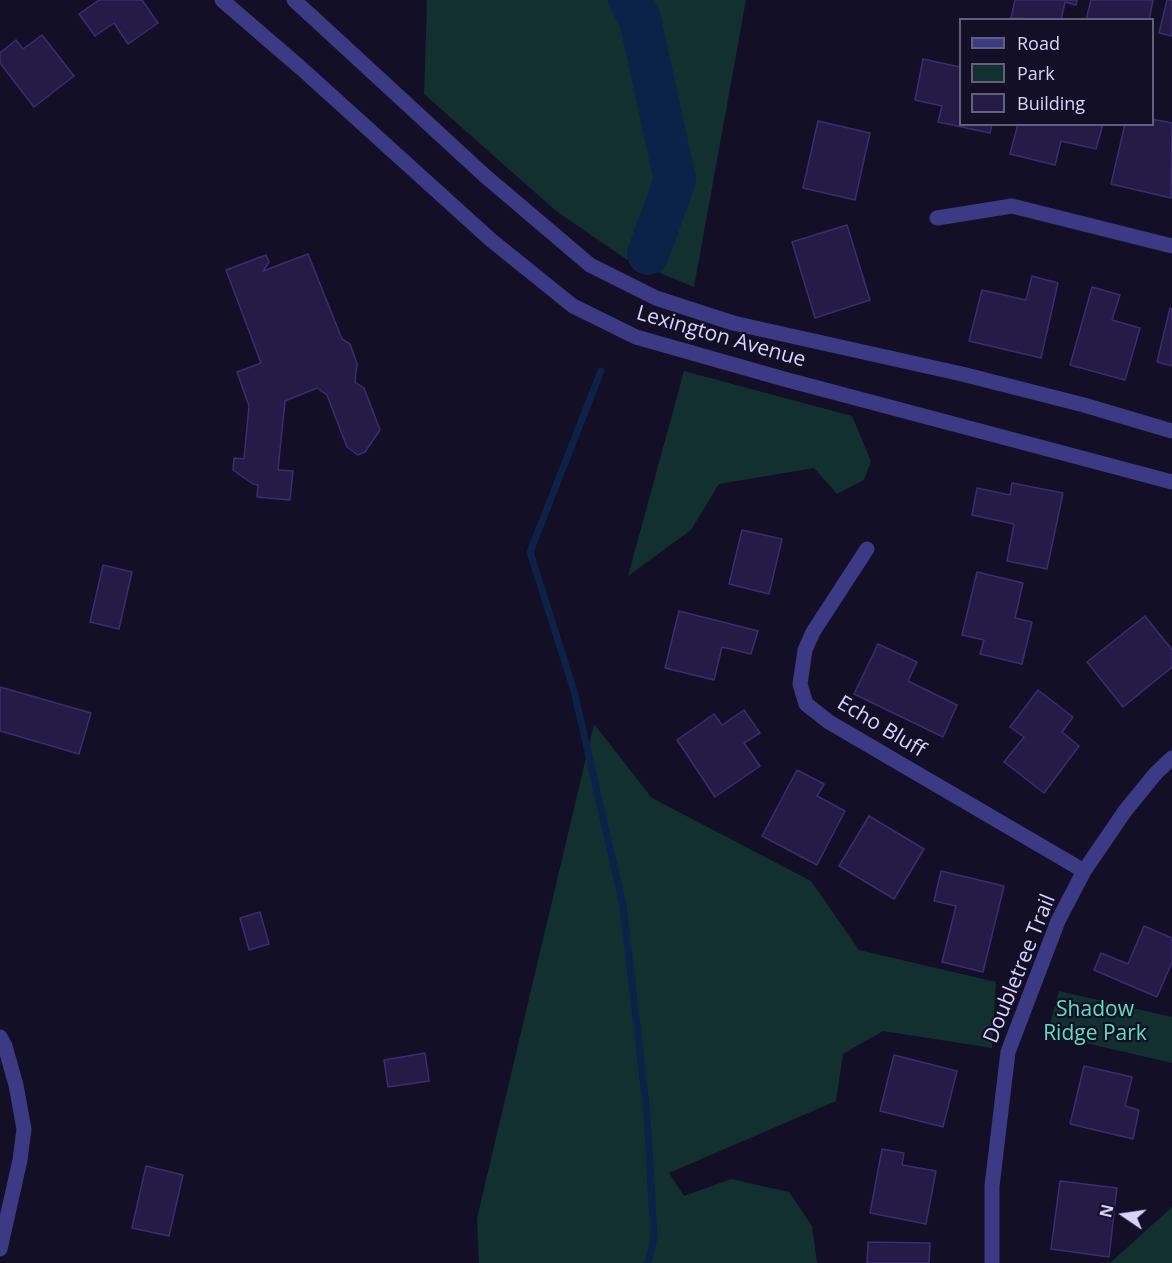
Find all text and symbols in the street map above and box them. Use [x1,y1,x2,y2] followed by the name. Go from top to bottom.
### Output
[959,18,1154,126] legend
[1017,31,1060,55] text: Road
[1017,61,1055,85] text: Park
[1017,91,1085,115] text: Building
[633,301,809,373] street label: Lexington Avenue
[832,691,930,763] street label: Echo Bluff
[979,891,1061,1047] street label: Doubletree Trail
[1043,997,1147,1047] park label: Shadow Ridge Park
[1094,1185,1154,1245] north arrow
[1094,1202,1119,1220] text: N

